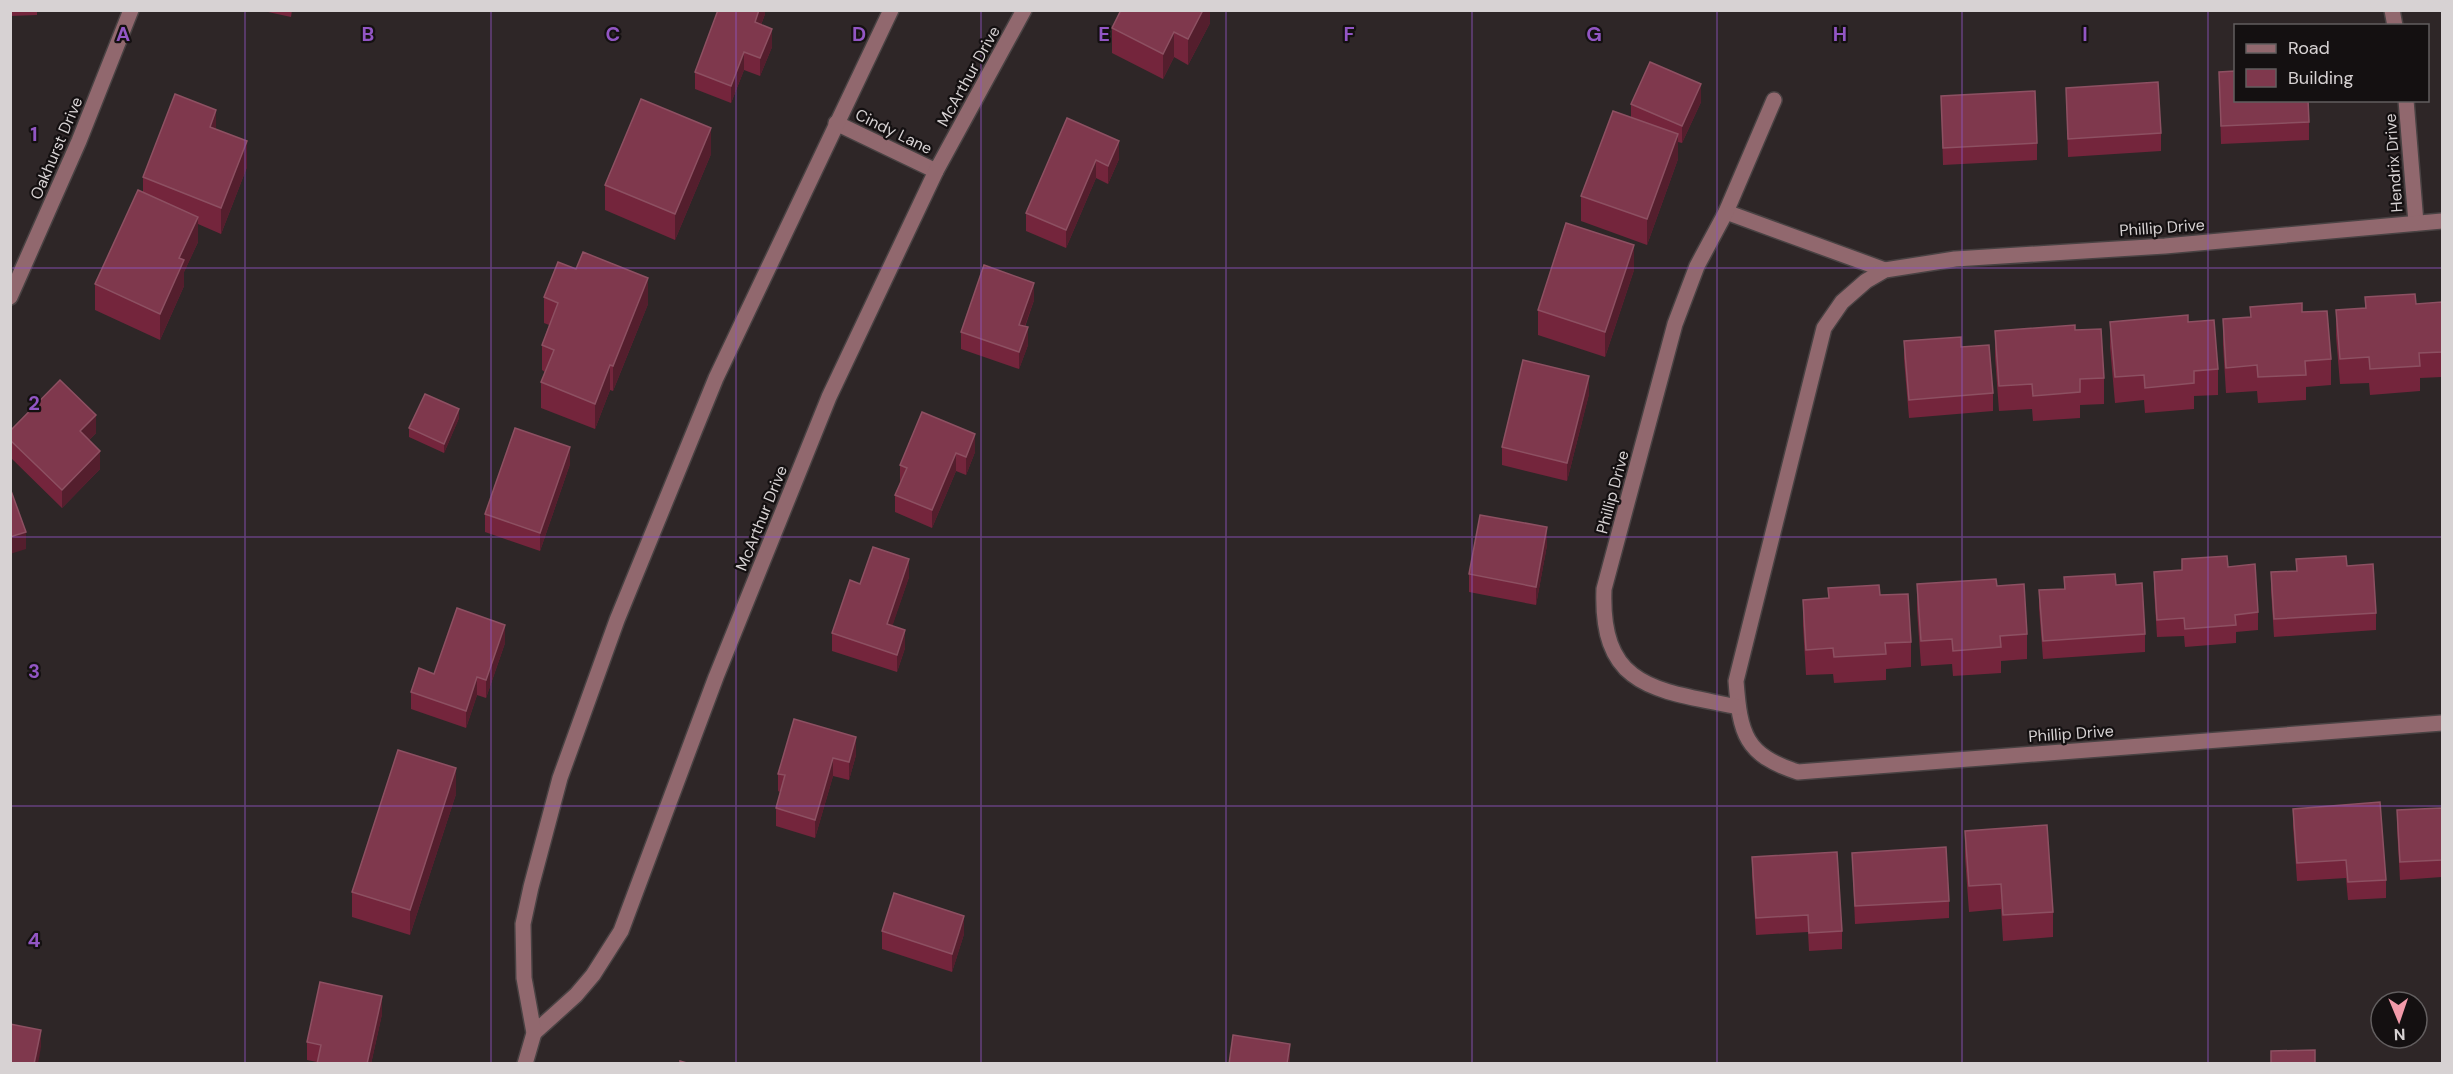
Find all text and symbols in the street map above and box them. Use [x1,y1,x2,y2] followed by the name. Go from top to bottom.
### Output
[116,21,130,47] text: A
[362,21,374,47] text: B
[606,21,620,47] text: C
[852,21,866,47] text: D
[1098,21,1110,47] text: E
[1343,21,1355,47] text: F
[1586,21,1602,47] text: G
[1833,21,1847,47] text: H
[2082,21,2088,47] text: I
[932,22,1005,130] street label: McArthur Drive
[2234,24,2429,102] legend
[2288,36,2330,60] text: Road
[2288,66,2353,90] text: Building
[25,94,88,203] street label: Oakhurst Drive
[852,104,936,159] street label: Cindy Lane
[2380,113,2407,213] street label: Hendrix Drive
[30,121,38,147] text: 1
[2119,214,2205,241] street label: Phillip Drive
[28,390,40,416] text: 2
[1591,448,1634,536] street label: Phillip Drive
[731,462,792,574] street label: McArthur Drive
[28,658,40,684] text: 3
[2028,720,2114,747] street label: Phillip Drive
[28,927,41,953] text: 4
[2369,990,2429,1050] north arrow
[2393,1024,2406,1045] text: N

